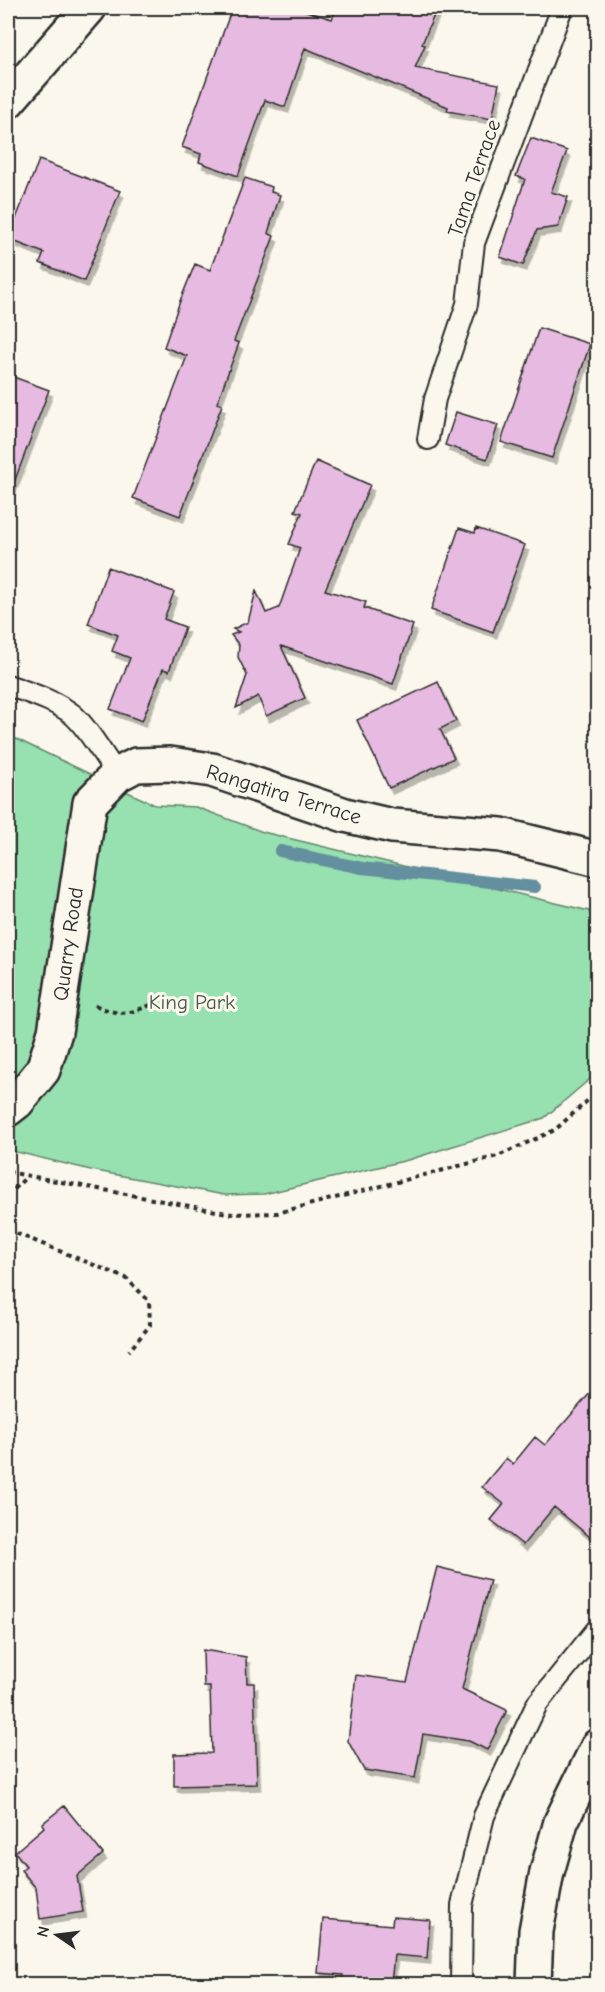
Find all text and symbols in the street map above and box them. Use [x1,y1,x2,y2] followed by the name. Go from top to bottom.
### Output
[443,116,505,240] street label: Tama Terrace
[204,759,364,829] street label: Rangatira Terrace
[48,885,88,1003] street label: Quarry Road
[149,990,235,1014] park label: King Park
[27,1905,87,1965] north arrow
[33,1924,53,1939] text: N

